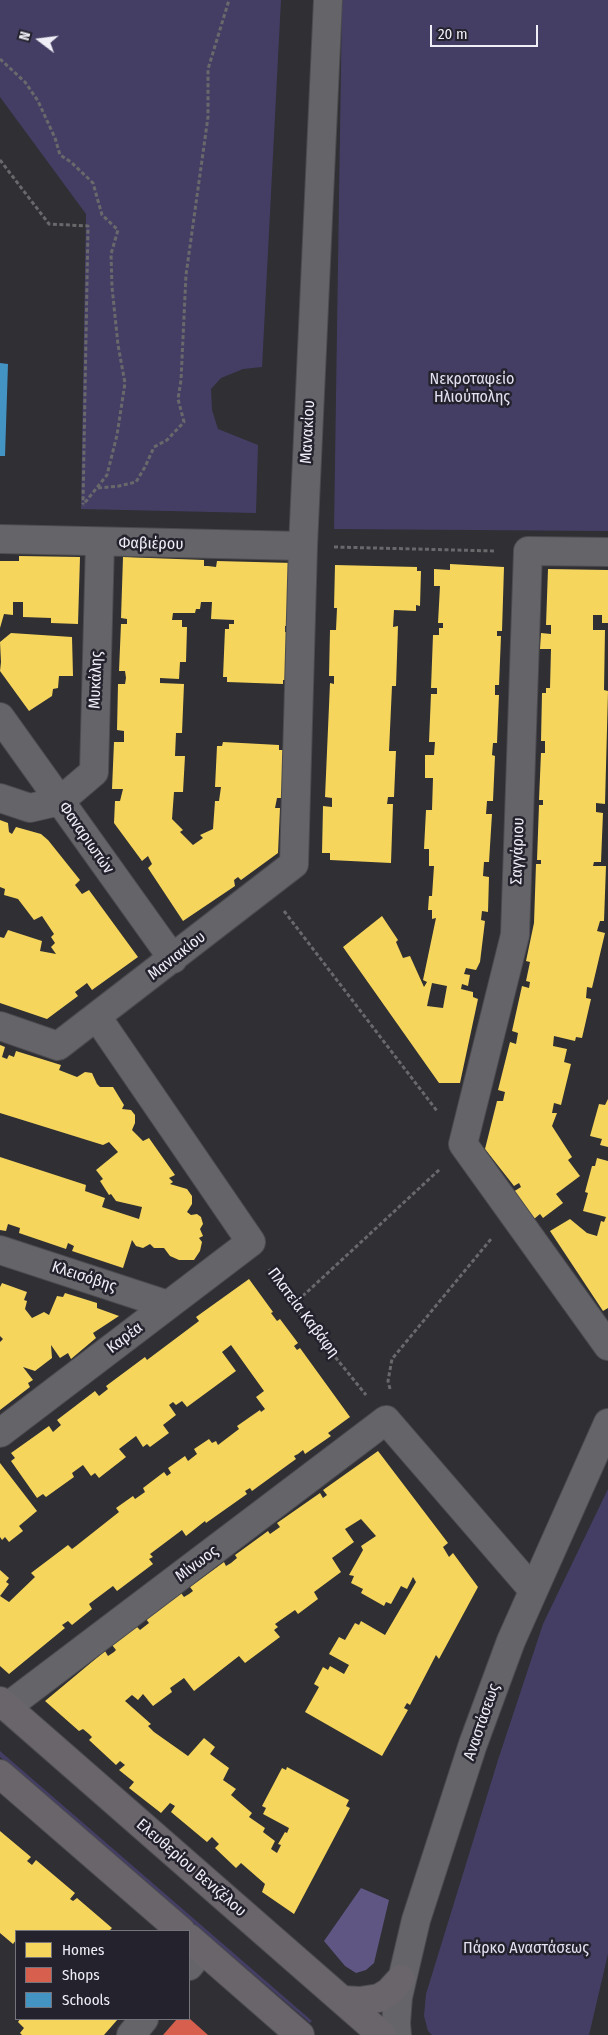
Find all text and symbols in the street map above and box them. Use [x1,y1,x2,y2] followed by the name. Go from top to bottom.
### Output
[15,15,65,65] north arrow
[433,15,540,47] scale bar
[438,25,468,43] text: 20 m
[16,30,34,42] text: N
[430,370,514,408] park label: Νεκροταφείο Ηλιούπολης
[297,400,319,464] street label: Μανακίου
[118,534,184,554] street label: Φαβιέρου
[85,651,107,709] street label: Μυκάλης
[54,798,118,878] street label: Φαναριωτών
[507,817,529,885] street label: Σαγγάριου
[144,928,210,984] street label: Μανιακίου
[49,1258,119,1296] street label: Κλεισόβης
[263,1264,343,1362] street label: Πλατεία Καβάφη
[103,1318,147,1358] street label: Καρέα
[172,1542,222,1586] street label: Μίνωος
[460,1681,504,1763] street label: Αναστάσεως
[132,1815,250,1921] street label: Ελευθερίου Βενιζέλου
[15,1930,190,2020] legend
[463,1939,589,1959] park label: Πάρκο Αναστάσεως
[62,1941,104,1959] text: Homes
[62,1966,100,1984] text: Shops
[62,1991,110,2009] text: Schools

